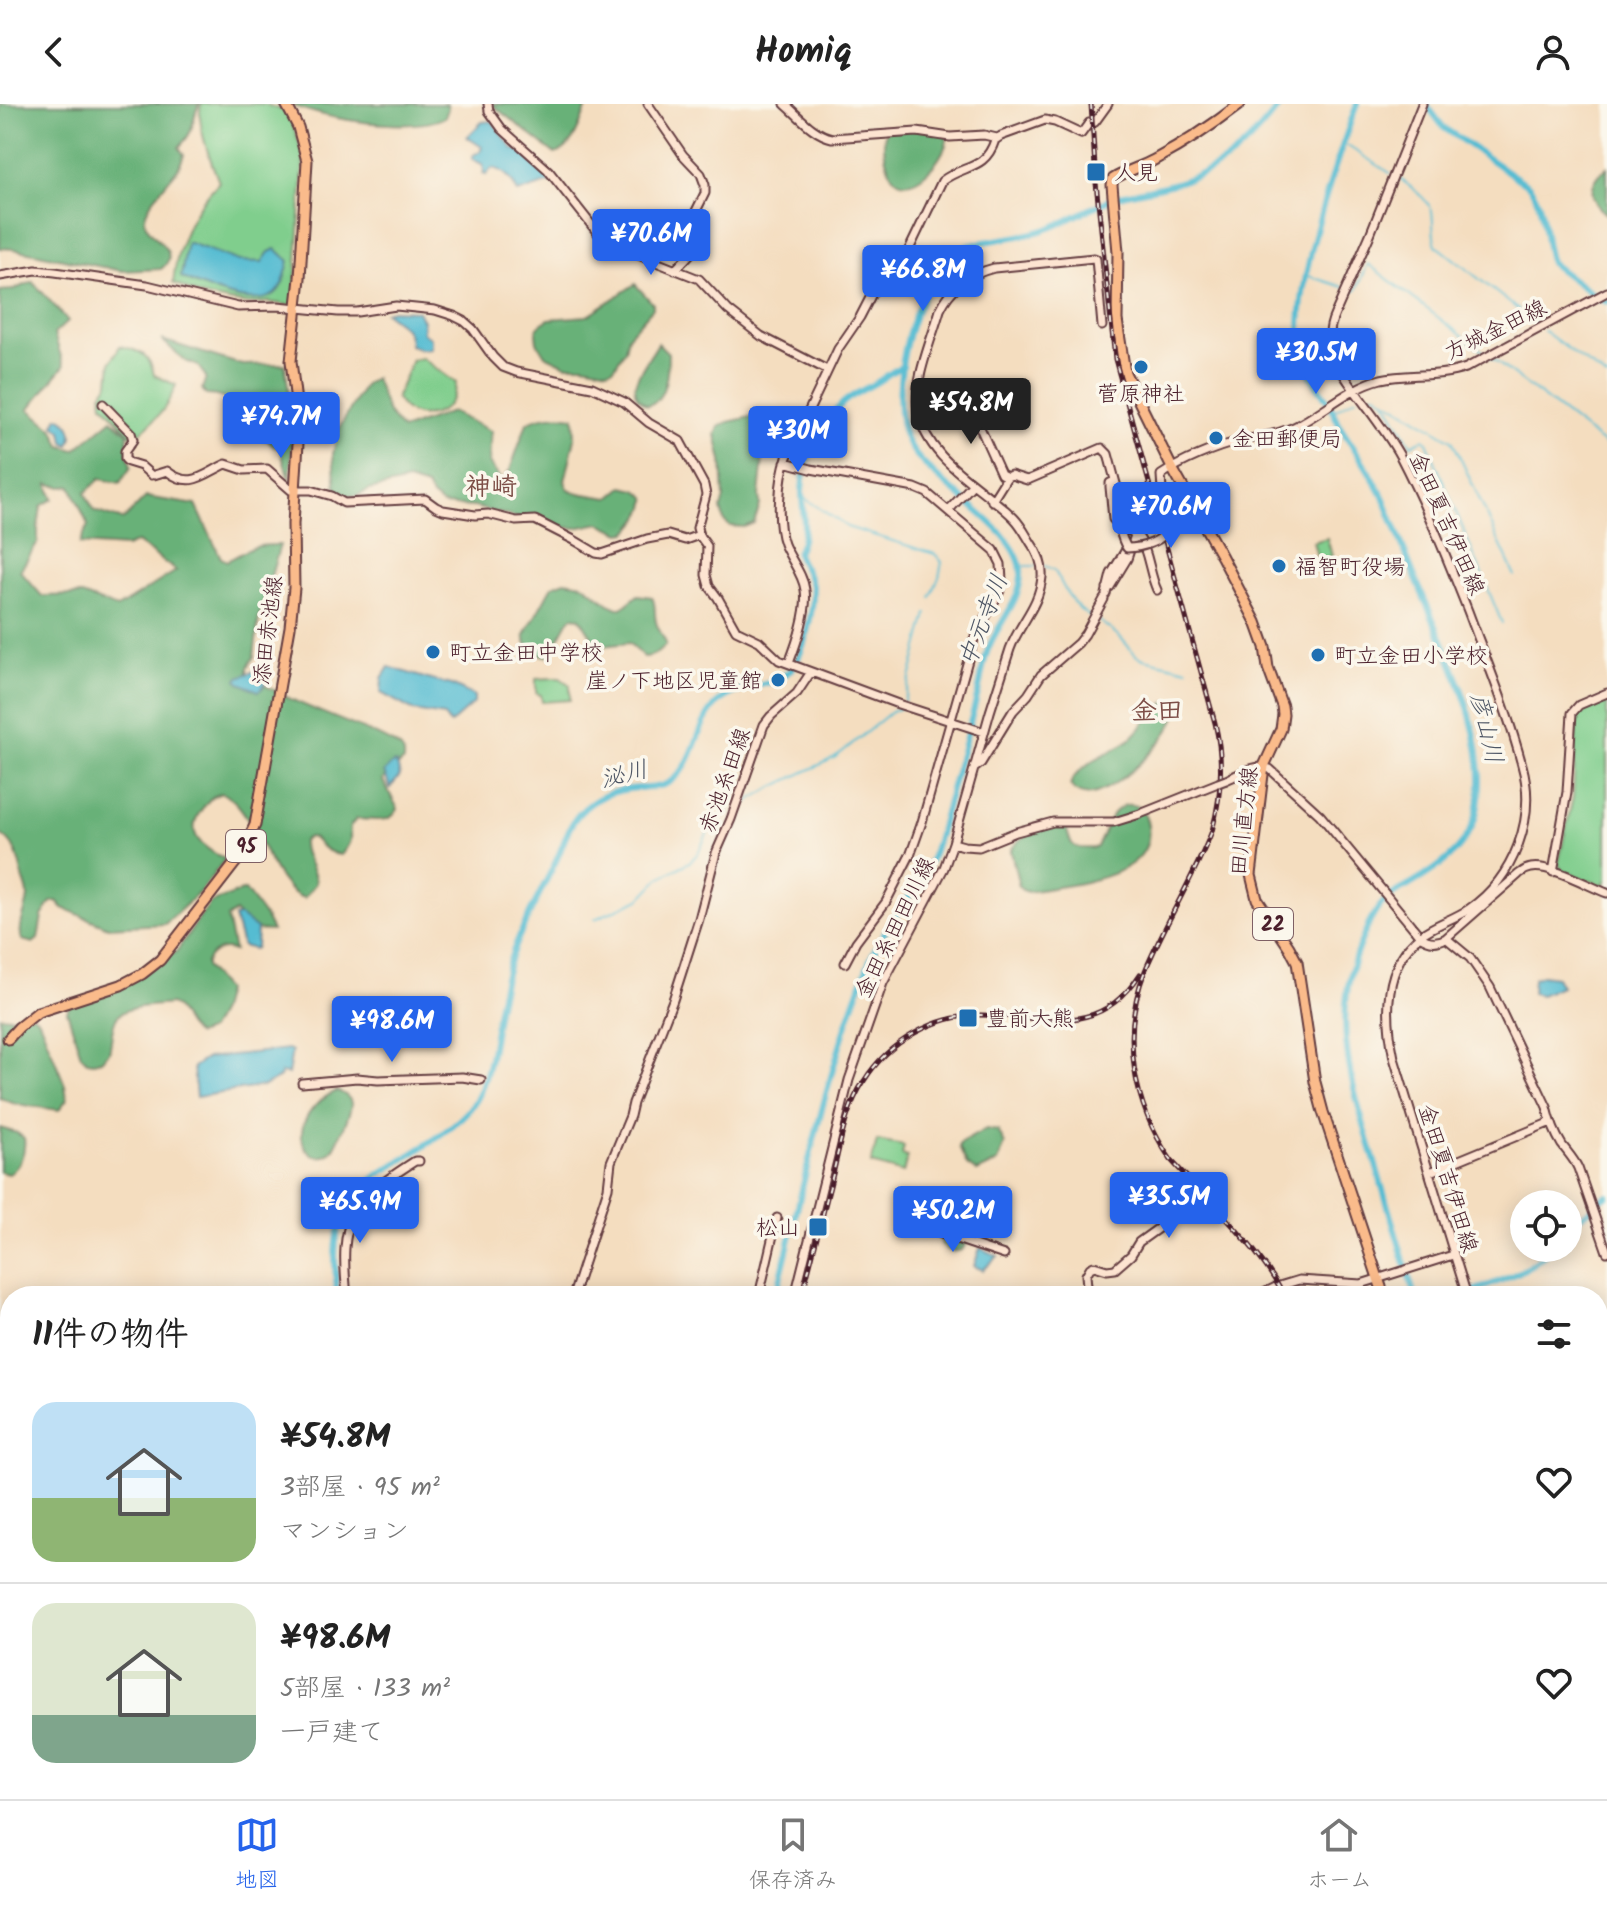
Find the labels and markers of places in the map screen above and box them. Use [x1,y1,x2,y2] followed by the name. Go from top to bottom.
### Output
[1114,157,1158,192] place label: 人見
[1085,161,1107,183] marker: 人見
[586,209,716,277] pin: ¥70.6M
[858,245,988,313] pin: ¥66.8M
[1251,328,1381,396] pin: ¥30.5M
[1132,358,1150,376] marker: 菅原神社
[906,378,1036,446] pin: ¥54.8M
[1097,378,1185,413] place label: 菅原神社
[216,392,346,460] pin: ¥74.7M
[751,406,845,474] pin: ¥30M
[1232,423,1342,458] place label: 金田郵便局
[1207,429,1225,447] marker: 金田郵便局
[1106,482,1236,550] pin: ¥70.6M
[1295,551,1405,586] place label: 福智町役場
[1270,557,1288,575] marker: 福智町役場
[449,637,603,672] place label: 町立金田中学校
[1334,640,1488,675] place label: 町立金田小学校
[424,643,442,661] marker: 町立金田中学校
[1309,646,1327,664] marker: 町立金田小学校
[586,665,762,700] place label: 崖ノ下地区児童館
[769,671,787,689] marker: 崖ノ下地区児童館
[327,996,457,1064] pin: ¥98.6M
[986,1003,1074,1038] place label: 豊前大熊
[957,1007,979,1029] marker: 豊前大熊
[1104,1172,1234,1240] pin: ¥35.5M
[295,1177,425,1245] pin: ¥65.9M
[888,1186,1018,1254] pin: ¥50.2M
[756,1212,800,1247] place label: 松山
[807,1216,829,1238] marker: 松山

